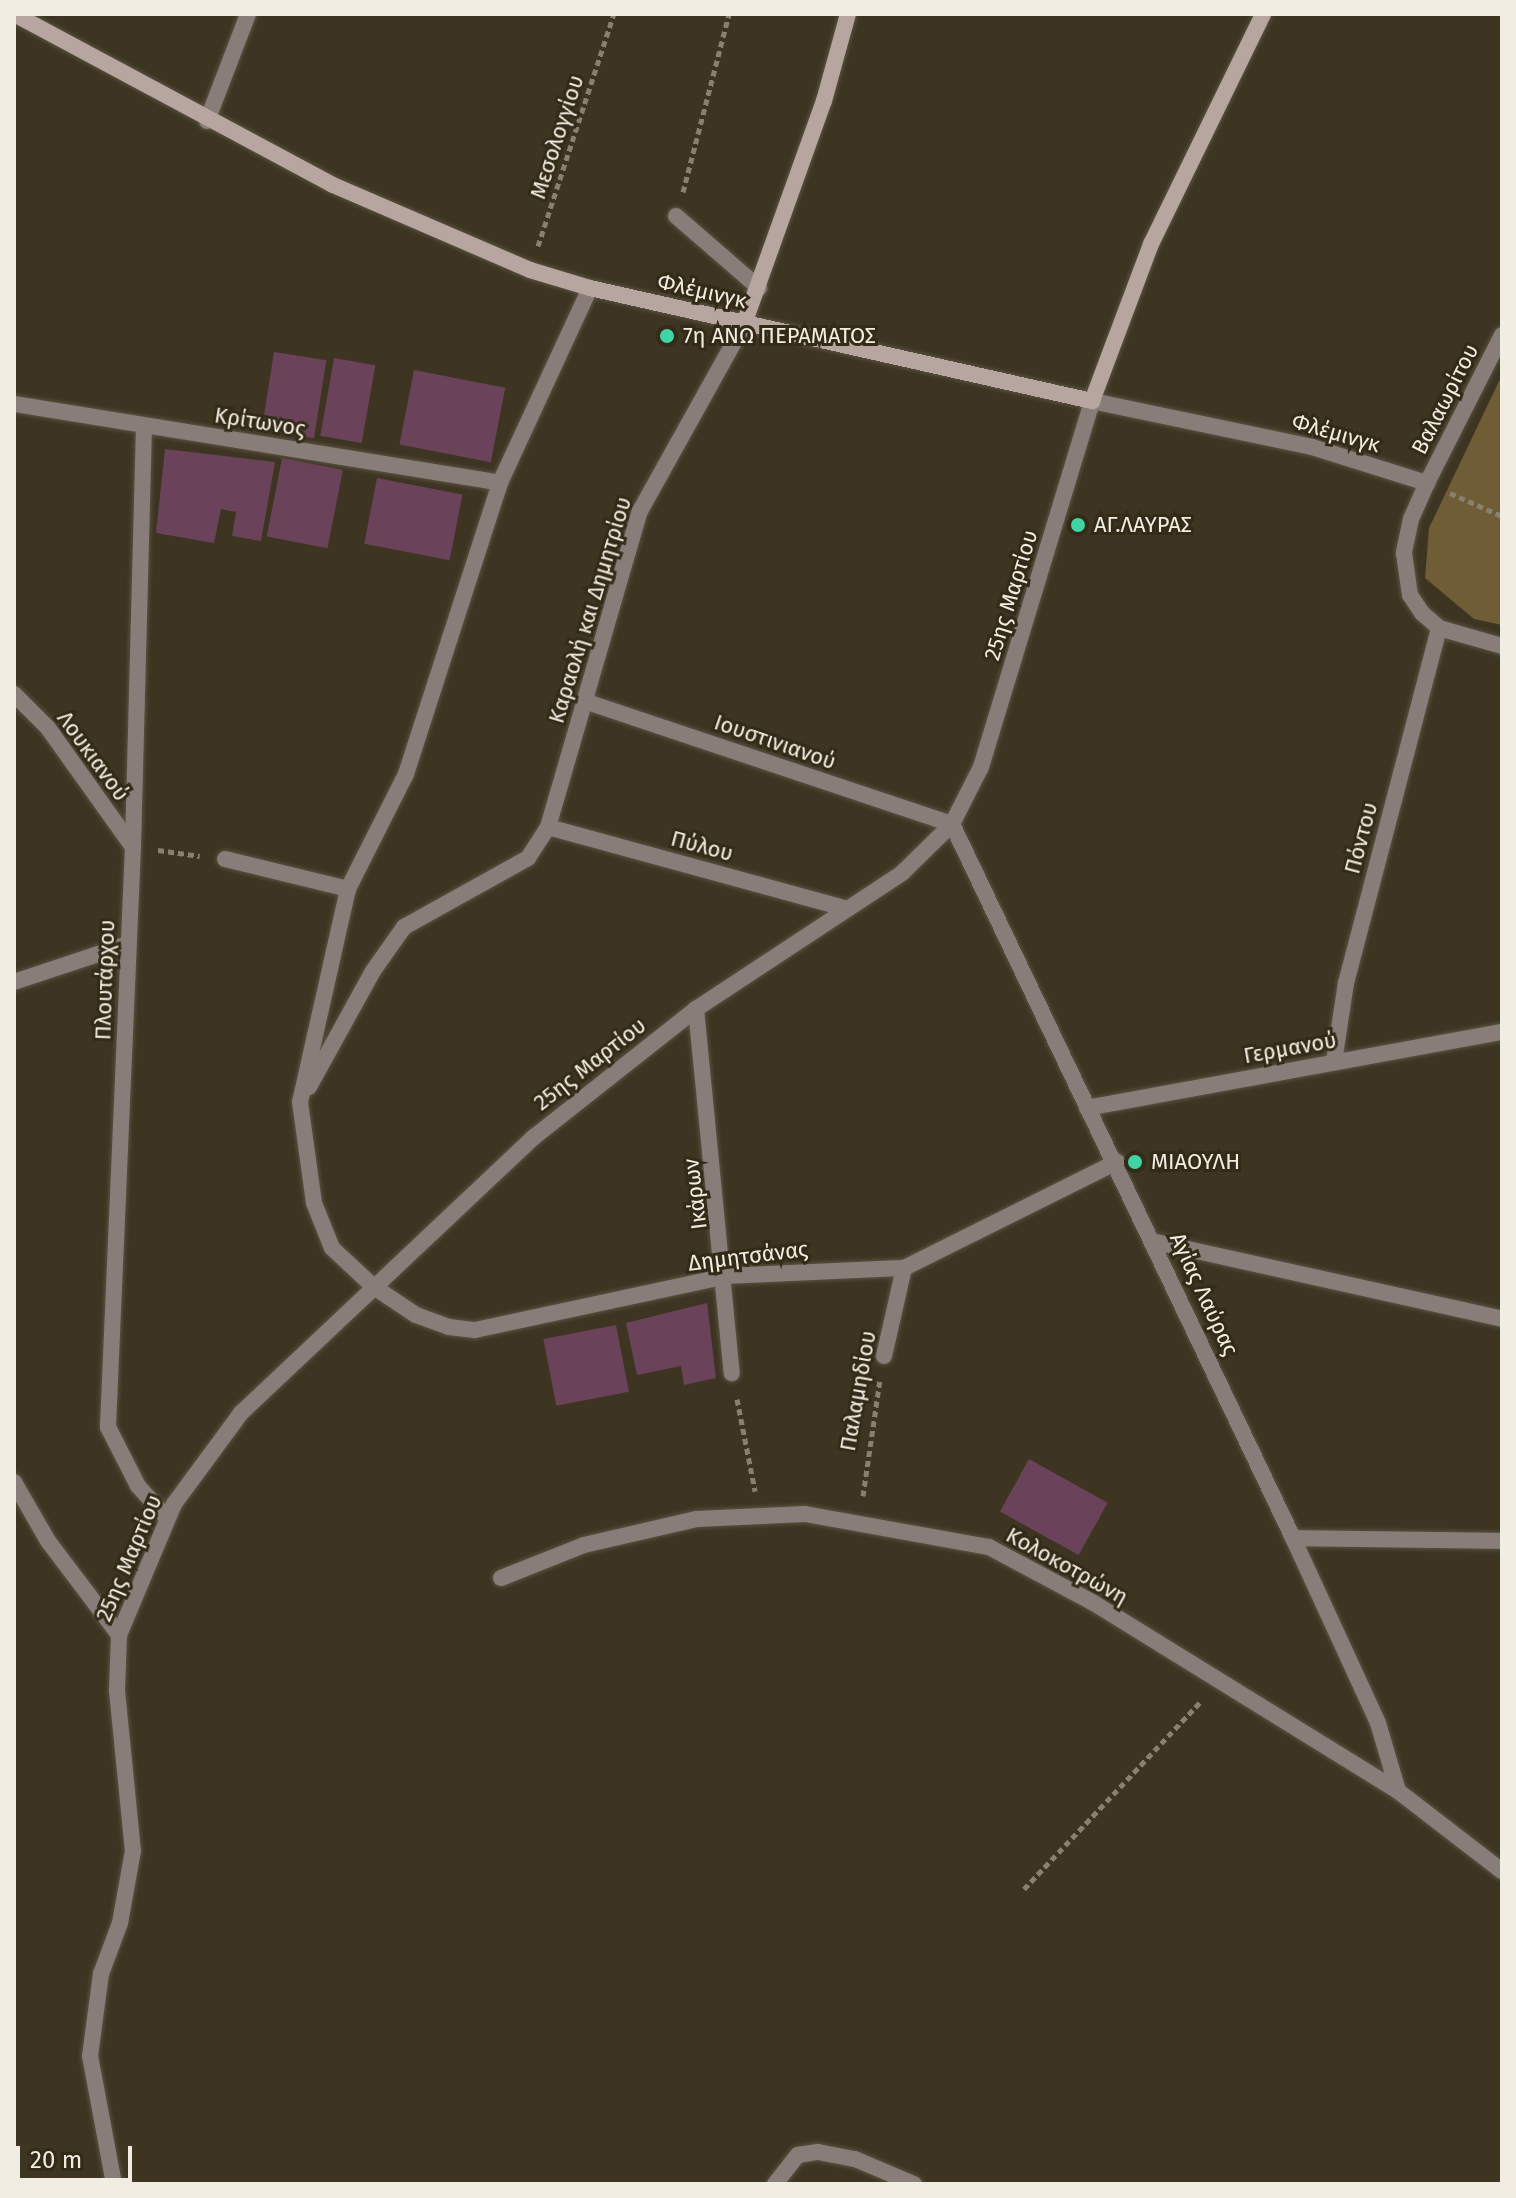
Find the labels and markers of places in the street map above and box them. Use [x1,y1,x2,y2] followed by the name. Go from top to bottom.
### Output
[683,323,876,349] place label: 7η ΑΝΩ ΠΕΡΑΜΑΤΟΣ
[658,327,676,345] marker: 7η ΑΝΩ ΠΕΡΑΜΑΤΟΣ
[1094,512,1192,538] place label: ΑΓ.ΛΑΥΡΑΣ
[1069,516,1087,534] marker: ΑΓ.ΛΑΥΡΑΣ
[1151,1149,1240,1175] place label: ΜΙΑΟΥΛΗ
[1126,1153,1144,1171] marker: ΜΙΑΟΥΛΗ

